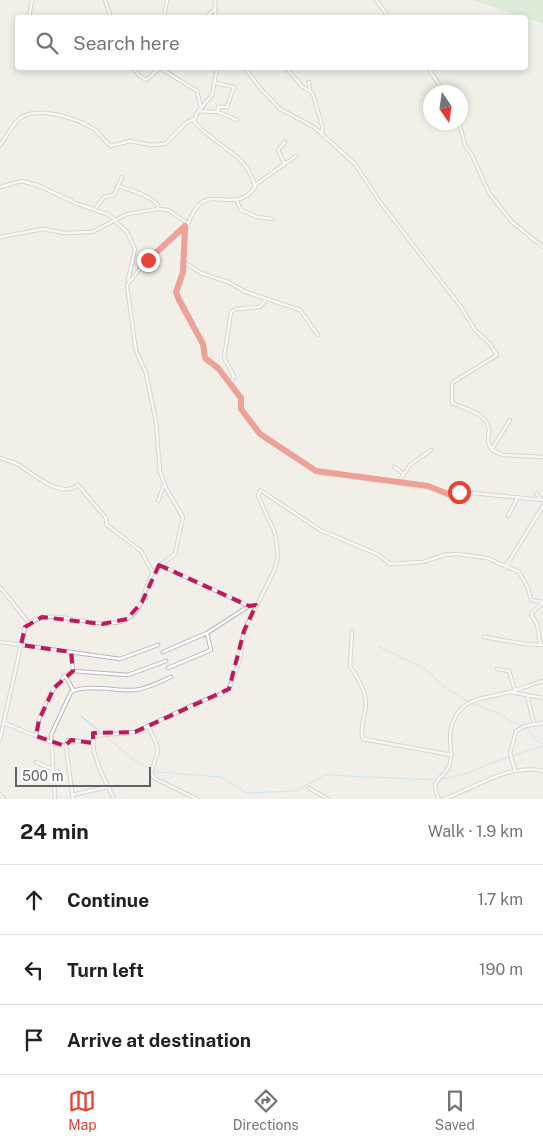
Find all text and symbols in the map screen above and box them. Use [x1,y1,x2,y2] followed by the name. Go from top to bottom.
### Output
[15,15,528,70] search box
[33,29,61,57] icon: search
[73,32,180,54] text: Search here
[423,85,468,130] north arrow
[137,249,160,272] route end
[448,481,471,504] route start
[15,764,151,787] scale bar
[22,768,64,784] text: 500 m
[20,819,89,844] text: 24 min
[428,822,523,841] text: Walk · 1.9 km
[20,886,48,914] icon: ahead
[67,889,149,911] text: Continue
[477,890,523,909] text: 1.7 km
[20,956,48,984] icon: left
[67,959,144,981] text: Turn left
[479,960,523,979] text: 190 m
[20,1026,48,1054] icon: arrive
[67,1029,251,1051] text: Arrive at destination
[68,1087,97,1133] tab: Map
[233,1087,299,1133] tab: Directions
[435,1087,475,1133] tab: Saved

